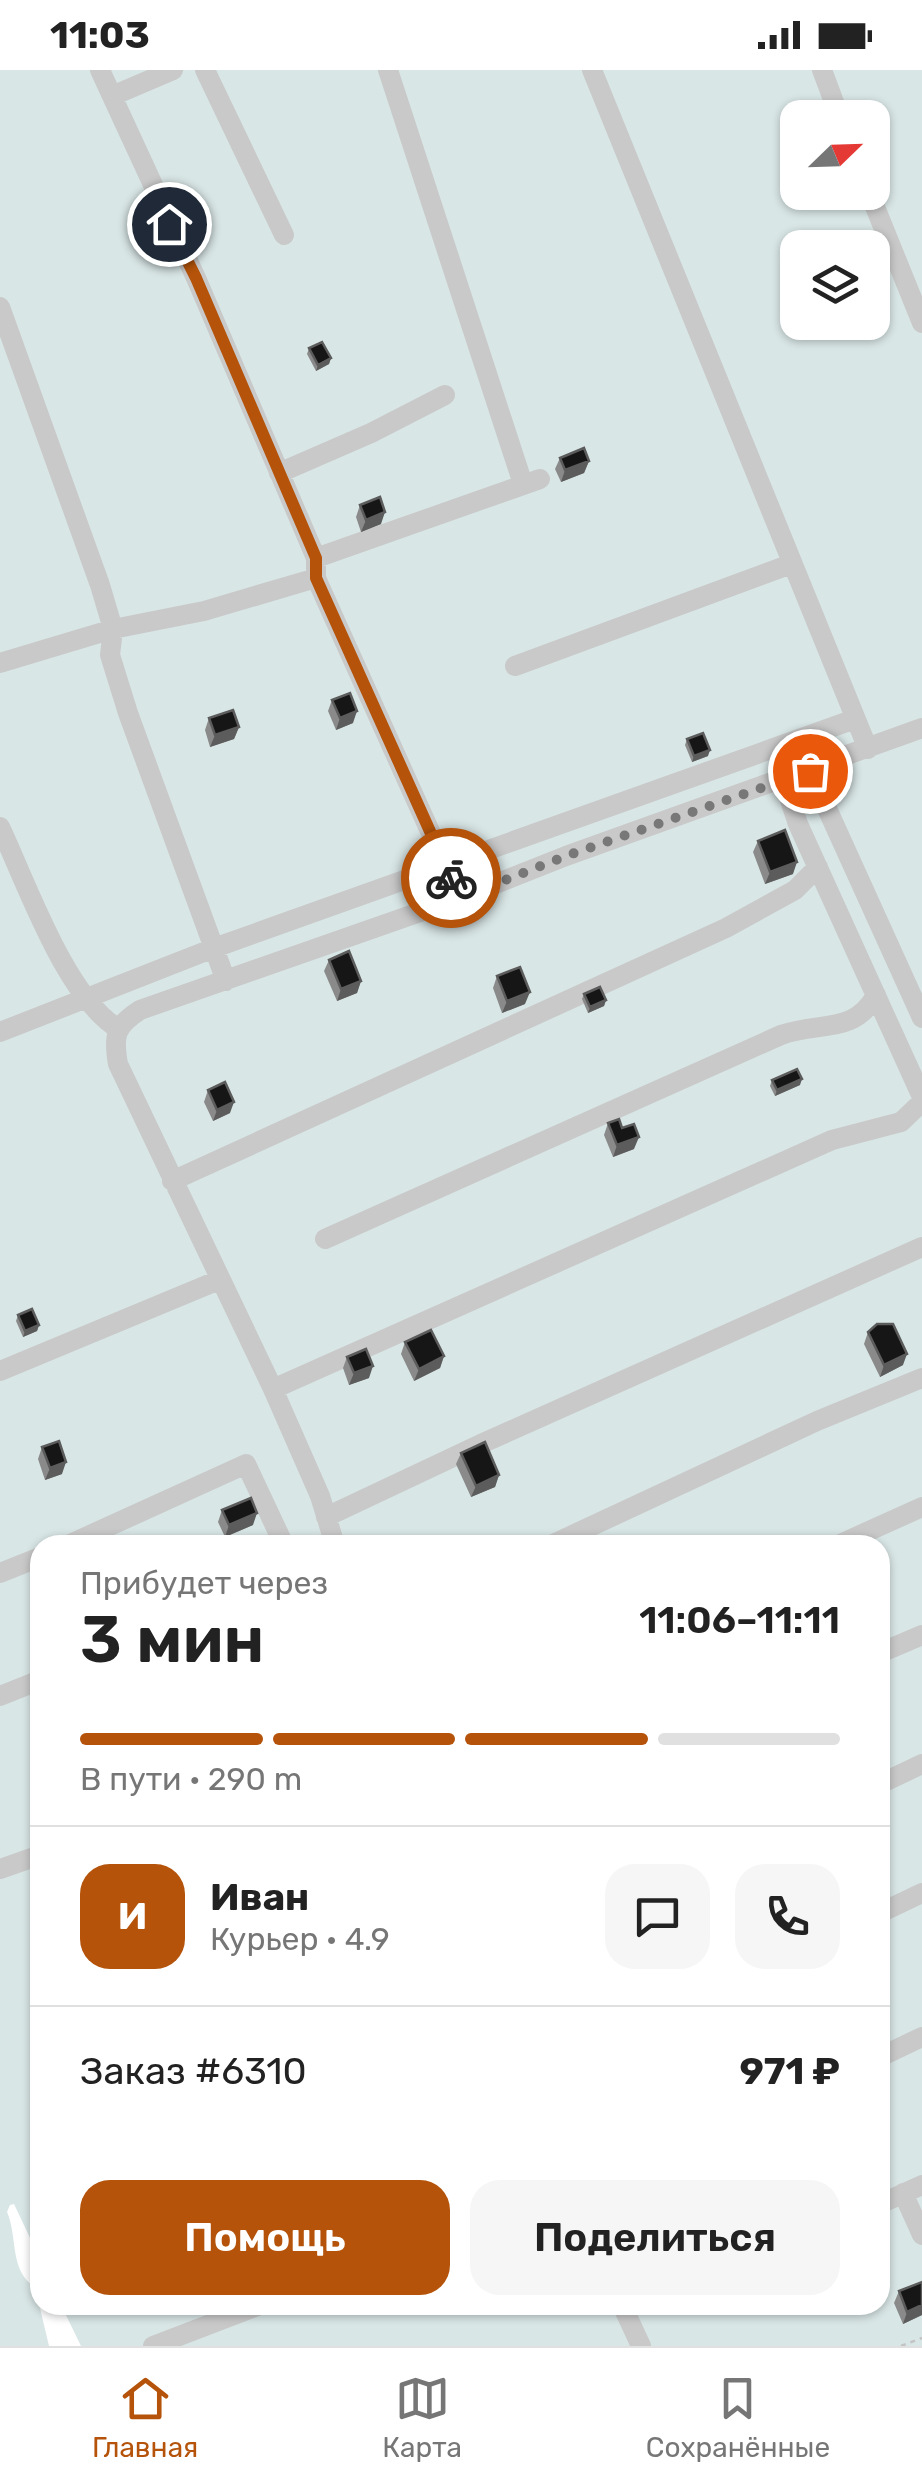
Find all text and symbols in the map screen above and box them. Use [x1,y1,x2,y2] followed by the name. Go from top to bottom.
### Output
[50,12,150,58] text: 11:03
[780,100,890,210] north arrow
[780,100,890,340] map controls
[127,182,212,267] pin
[142,197,197,252] icon: home
[780,230,890,340] button: layers
[768,729,853,814] pin
[783,744,838,799] icon: bag
[401,828,501,928] courier
[424,851,479,906] icon: bike
[80,1564,328,1602] text: Прибудет через
[639,1597,840,1643] text: 11:06–11:11
[80,1601,264,1678] text: 3 мин
[80,1760,302,1798] text: В пути · 290 m
[605,1864,710,1969] button: chat
[735,1864,840,1969] button: phone
[210,1874,309,1920] text: Иван
[118,1893,147,1939] text: И
[210,1920,390,1958] text: Курьер · 4.9
[80,2048,307,2094] text: Заказ #6310
[739,2048,840,2094] text: 971 ₽
[80,2180,450,2295] button: Помощь
[470,2180,840,2295] button: Поделиться
[92,2371,198,2464] tab: Главная
[382,2371,462,2464] tab: Карта
[646,2371,830,2464] tab: Сохранённые

